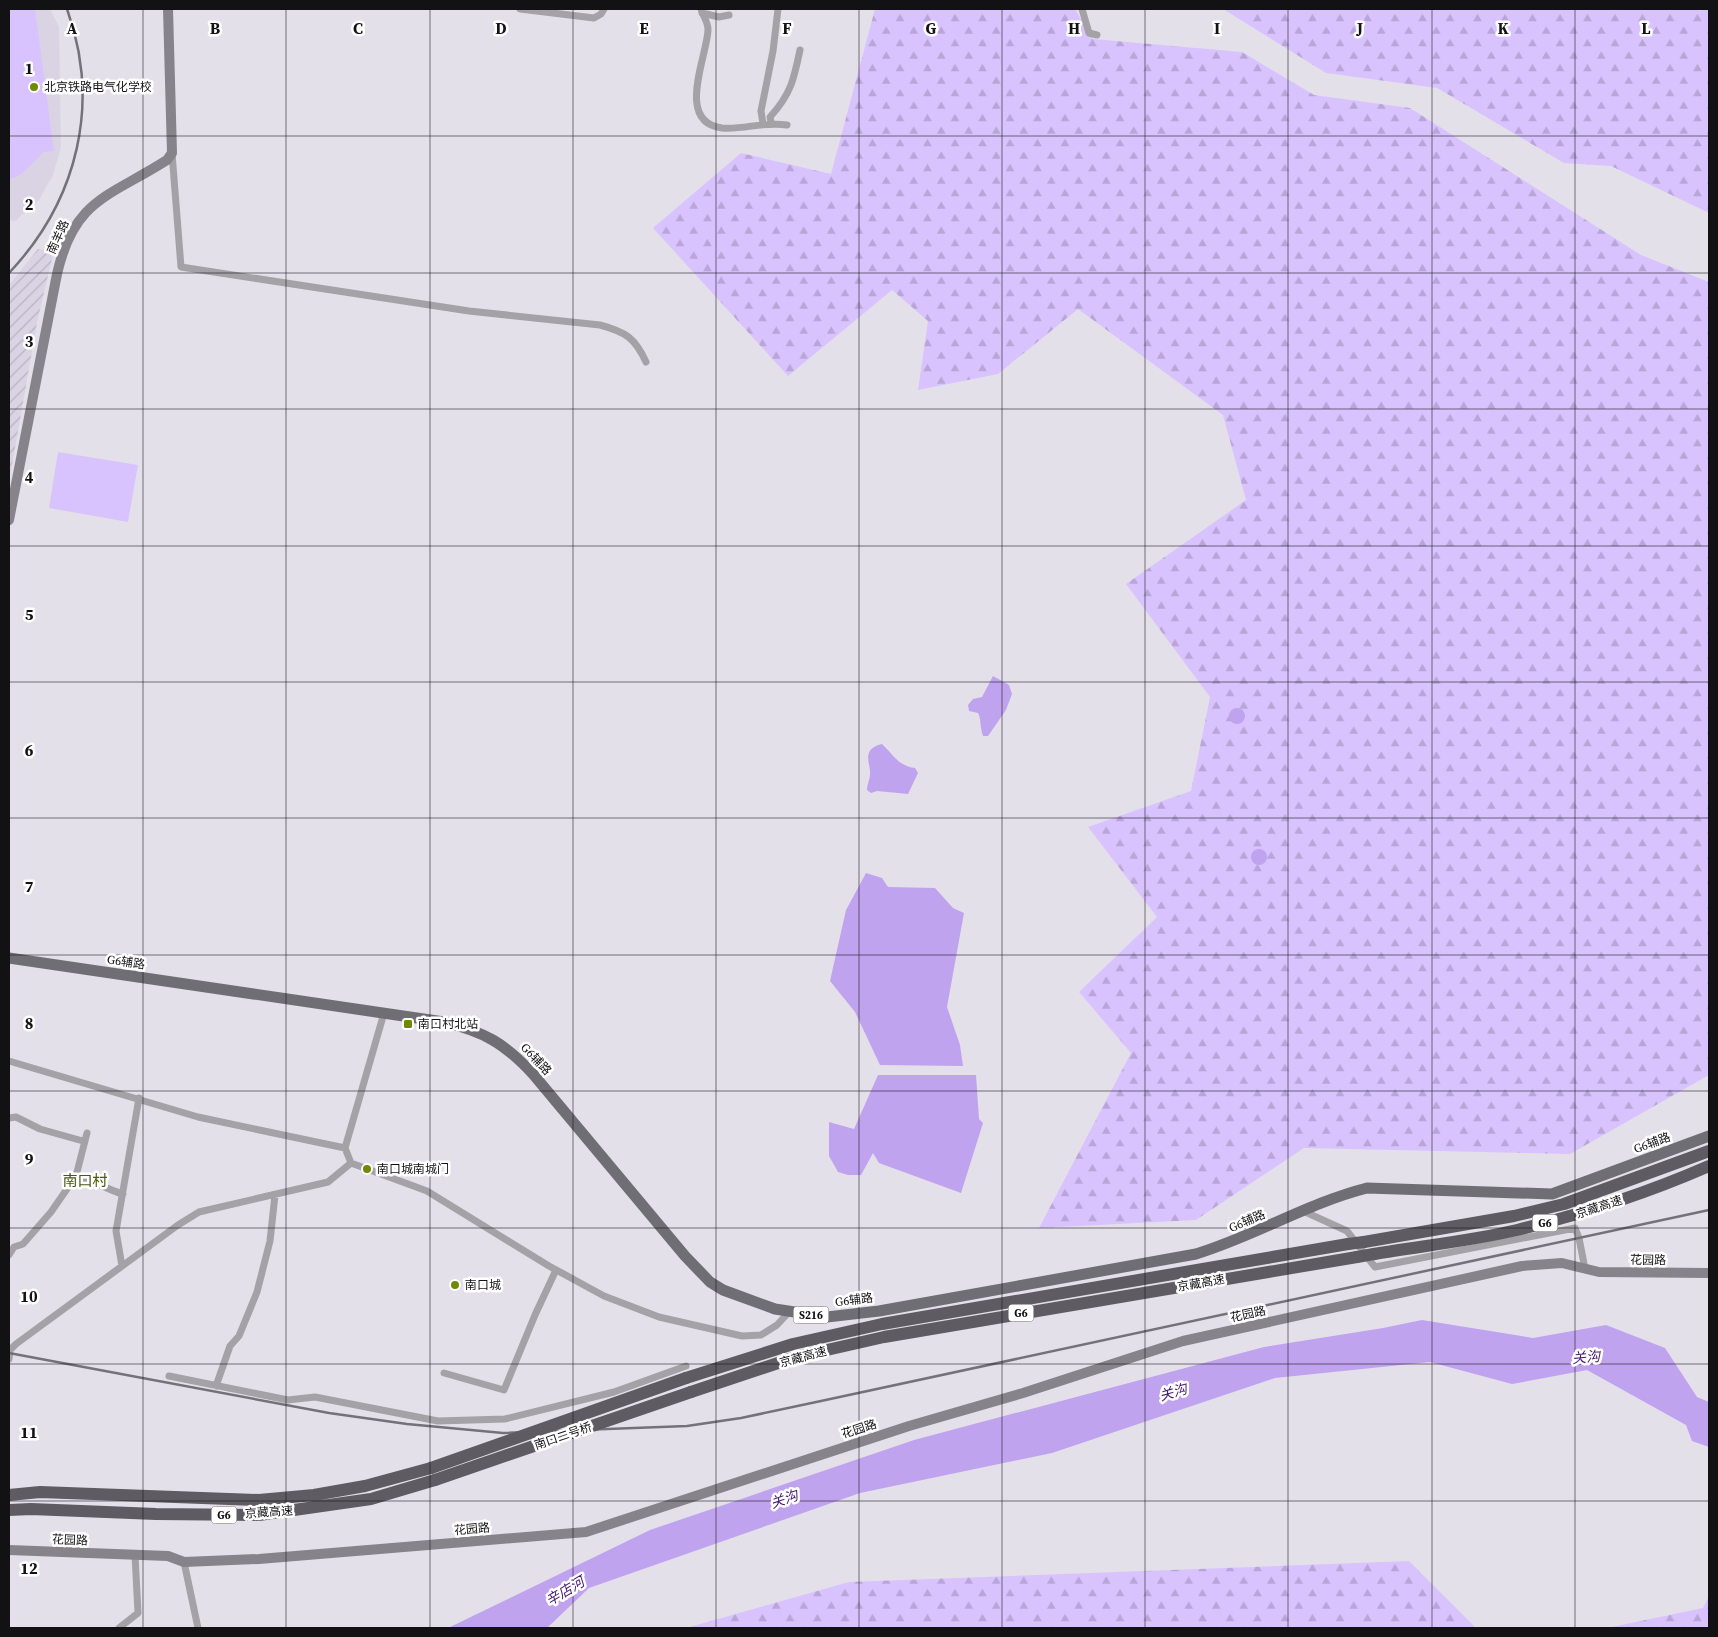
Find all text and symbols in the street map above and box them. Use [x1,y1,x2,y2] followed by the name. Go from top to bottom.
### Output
[67,17,78,39] text: A
[210,17,221,39] text: B
[353,17,363,39] text: C
[495,17,507,39] text: D
[639,17,649,39] text: E
[782,17,792,39] text: F
[926,17,937,39] text: G
[1068,17,1080,39] text: H
[1214,17,1220,39] text: I
[1356,17,1363,39] text: J
[1497,17,1509,39] text: K
[1641,17,1651,39] text: L
[25,57,33,79] text: 1
[44,79,152,95] place label: 北京铁路电气化学校
[28,81,40,93] marker: 北京铁路电气化学校
[25,193,34,215] text: 2
[43,217,73,257] street label: 南羊路
[25,330,34,352] text: 3
[25,466,34,488] text: 4
[25,603,34,625] text: 5
[25,739,34,761] text: 6
[25,875,34,897] text: 7
[106,951,146,973] street label: G6辅路
[25,1012,33,1034] text: 8
[418,1016,478,1032] place label: 南口村北站
[402,1018,414,1030] marker: 南口村北站
[517,1040,555,1078] street label: G6辅路
[1631,1129,1673,1157] street label: G6辅路
[25,1148,34,1170] text: 9
[377,1161,449,1177] place label: 南口城南城门
[361,1163,373,1175] marker: 南口城南城门
[62,1170,108,1191] district label: 南口村
[1574,1192,1624,1222] street label: 京藏高速
[1226,1206,1268,1236] street label: G6辅路
[1532,1214,1558,1232] road number: G6
[1630,1252,1666,1268] street label: 花园路
[1176,1271,1226,1295] street label: 京藏高速
[465,1277,501,1293] place label: 南口城
[449,1279,461,1291] marker: 南口城
[20,1285,38,1307] text: 10
[834,1290,874,1310] street label: G6辅路
[1229,1302,1267,1326] street label: 花园路
[1008,1305,1034,1322] road number: G6
[794,1306,828,1324] road number: S216
[778,1343,828,1371] street label: 京藏高速
[1571,1346,1603,1368] water label: 关沟
[1157,1378,1191,1405] water label: 关沟
[839,1416,879,1442] street label: 花园路
[532,1419,594,1453] street label: 南口二号桥
[20,1421,38,1443] text: 11
[768,1484,802,1513] water label: 关沟
[244,1502,294,1522] street label: 京藏高速
[212,1506,236,1524] road number: G6
[453,1519,491,1539] street label: 花园路
[52,1531,88,1549] street label: 花园路
[20,1557,38,1579] text: 12
[542,1570,591,1610] water label: 辛店河

